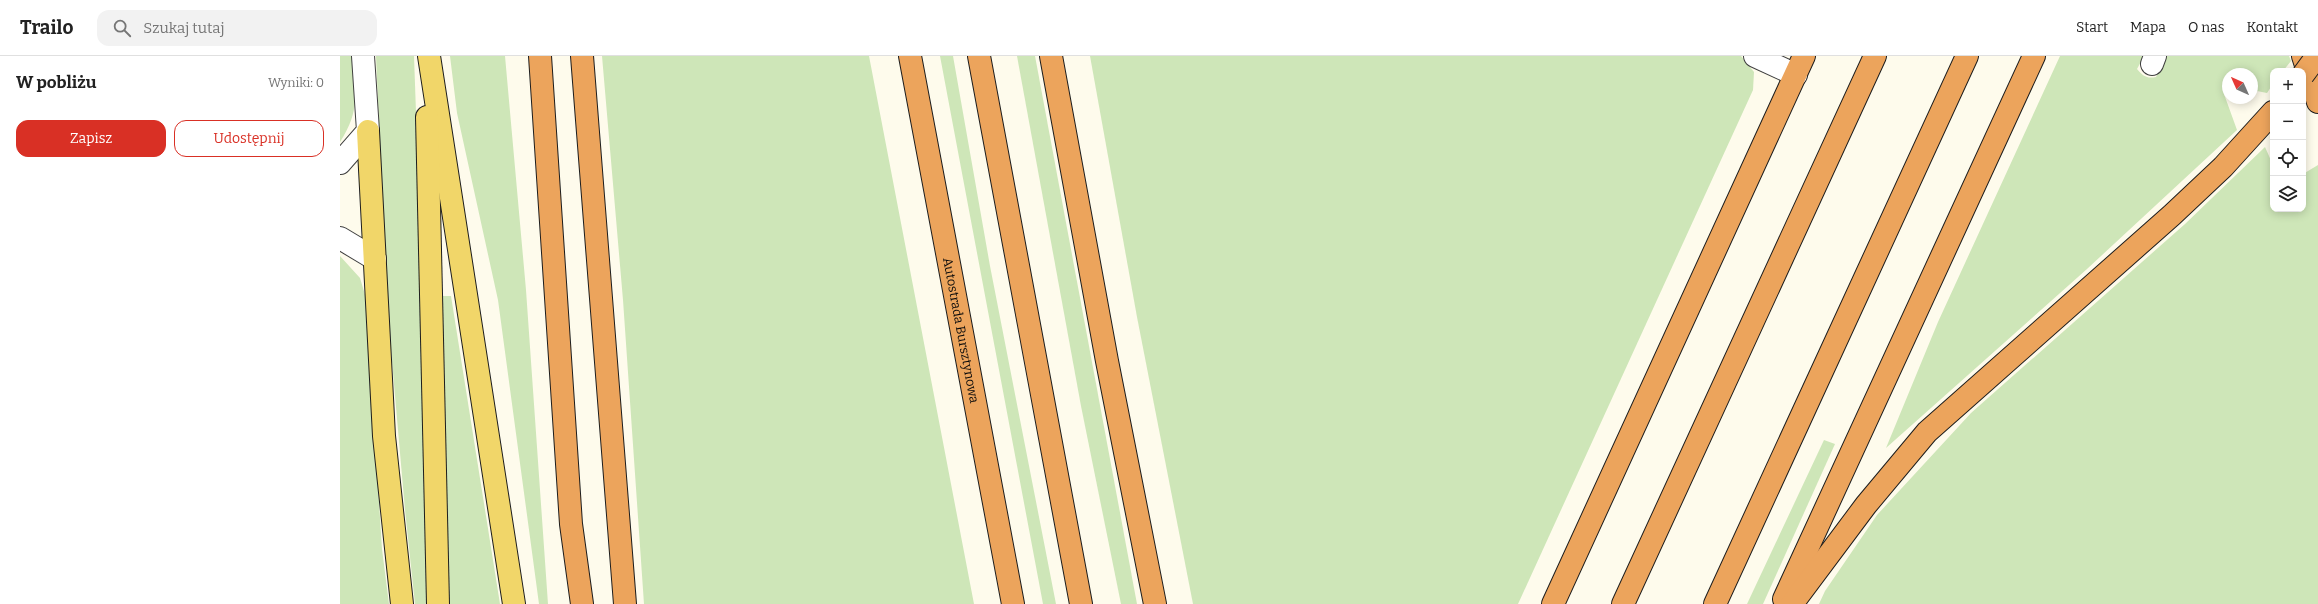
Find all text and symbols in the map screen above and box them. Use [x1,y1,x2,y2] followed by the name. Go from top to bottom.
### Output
[97,10,377,46] search box
[20,16,73,39] text: Trailo
[111,17,133,39] icon: search
[143,19,225,37] text: Szukaj tutaj
[2076,19,2108,36] text: Start
[2130,19,2166,36] text: Mapa
[2188,19,2224,36] text: O nas
[2246,19,2298,36] text: Kontakt
[2222,68,2258,104] north arrow
[2270,68,2306,212] map controls
[2270,68,2306,104] button: +
[16,72,97,93] text: W pobliżu
[268,75,324,90] text: Wyniki: 0
[2270,104,2306,140] button: −
[16,120,166,157] button: Zapisz
[174,120,324,157] button: Udostępnij
[2270,140,2306,176] button: locate
[2270,176,2306,212] button: layers
[940,256,983,404] street label: Autostrada Bursztynowa

